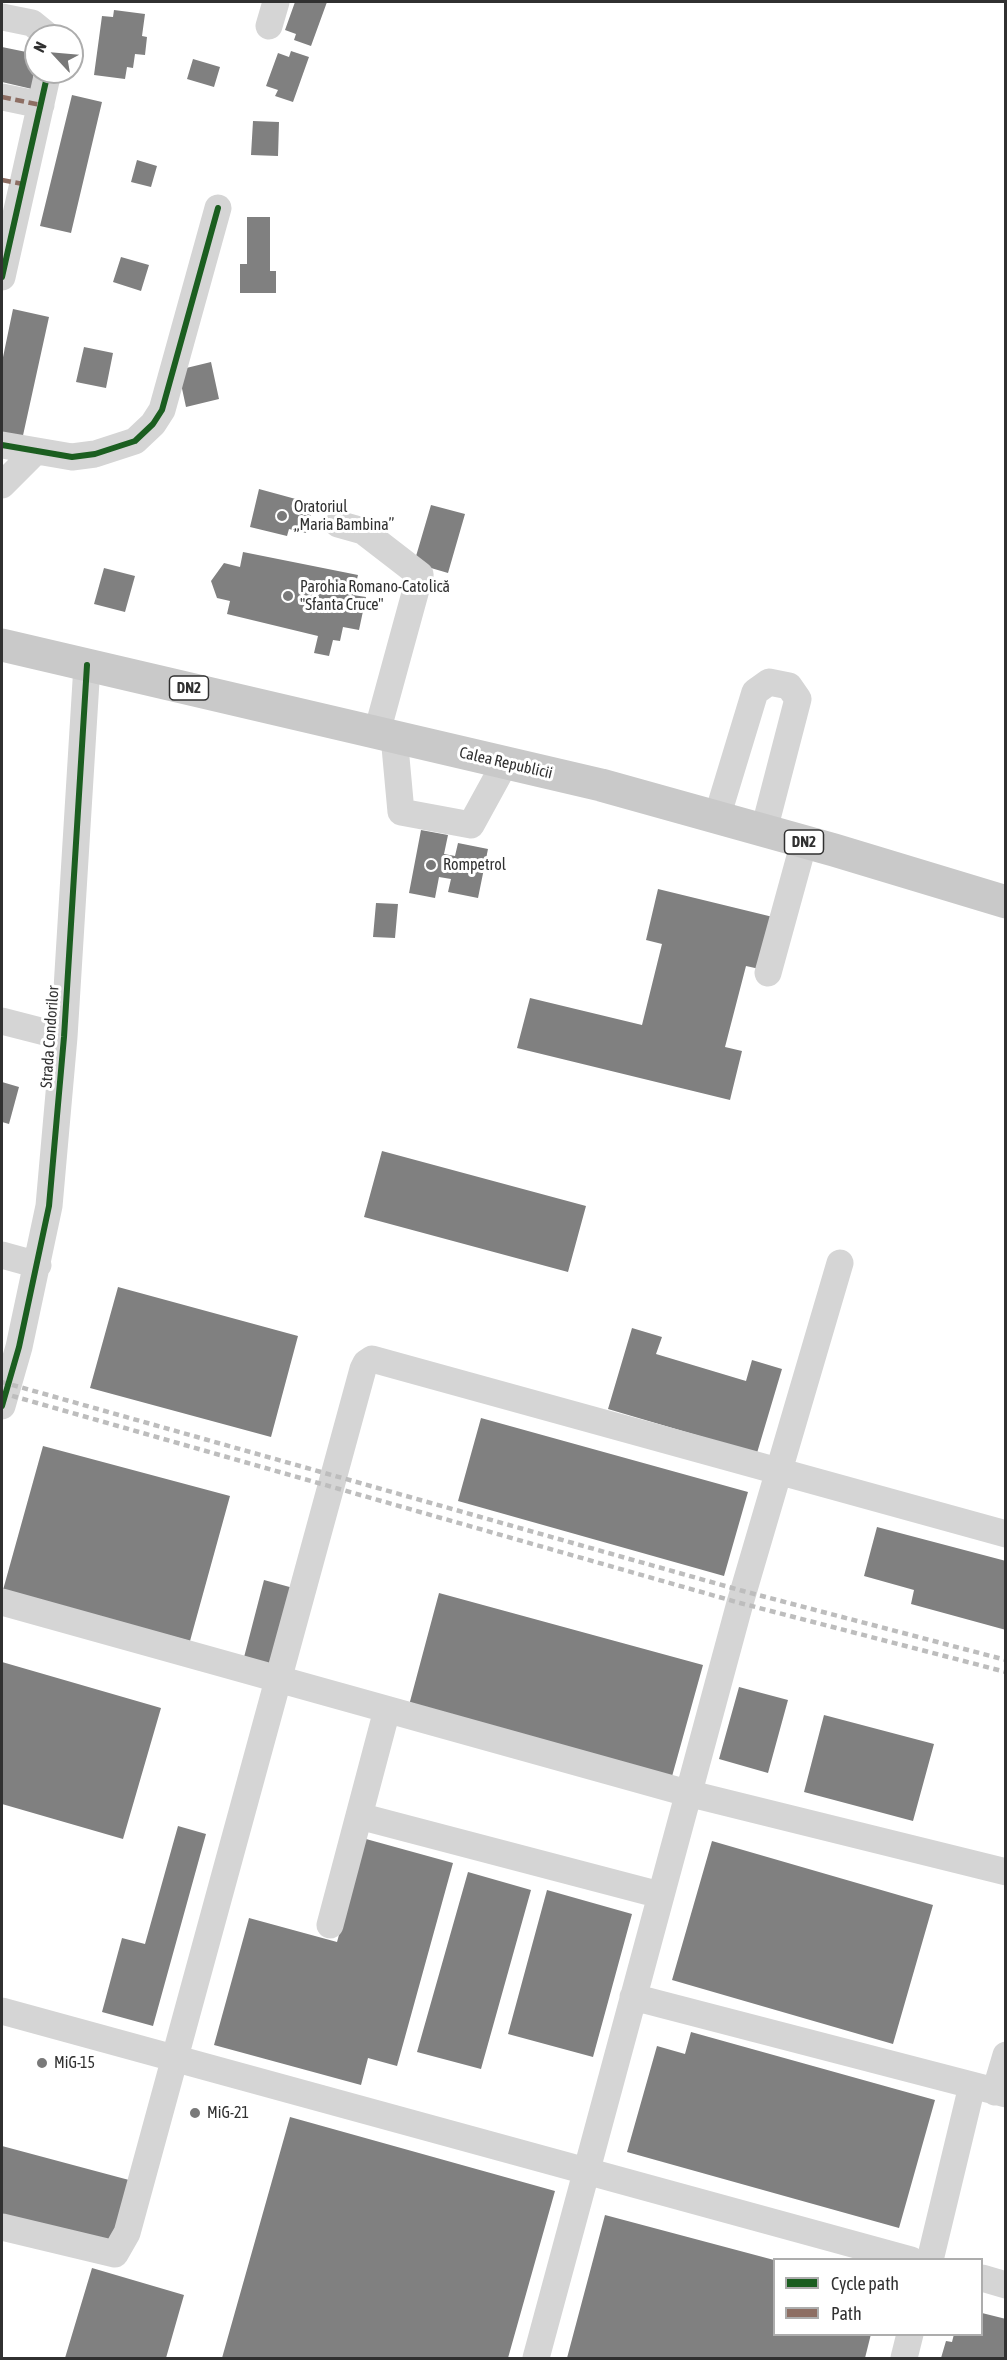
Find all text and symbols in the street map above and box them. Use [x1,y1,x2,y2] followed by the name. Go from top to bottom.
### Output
[24,24,84,84] north arrow
[29,39,50,55] text: N
[294,497,394,535] place label: Oratoriul „Maria Bambina”
[275,509,289,523] marker: Oratoriul „Maria Bambina”
[300,577,450,615] place label: Parohia Romano-Catolică "Sfanta Cruce"
[281,589,295,603] marker: Parohia Romano-Catolică "Sfanta Cruce"
[170,676,208,700] road number: DN2
[458,743,554,783] street label: Calea Republicii
[784,830,824,854] road number: DN2
[443,855,506,875] place label: Rompetrol
[424,858,438,872] marker: Rompetrol
[37,985,63,1089] street label: Strada Condorilor
[54,2053,95,2073] place label: MiG-15
[35,2056,49,2070] marker: MiG-15
[207,2103,249,2123] place label: MiG-21
[188,2106,202,2120] marker: MiG-21
[773,2258,983,2336] legend
[831,2273,899,2294] text: Cycle path
[831,2303,862,2324] text: Path

